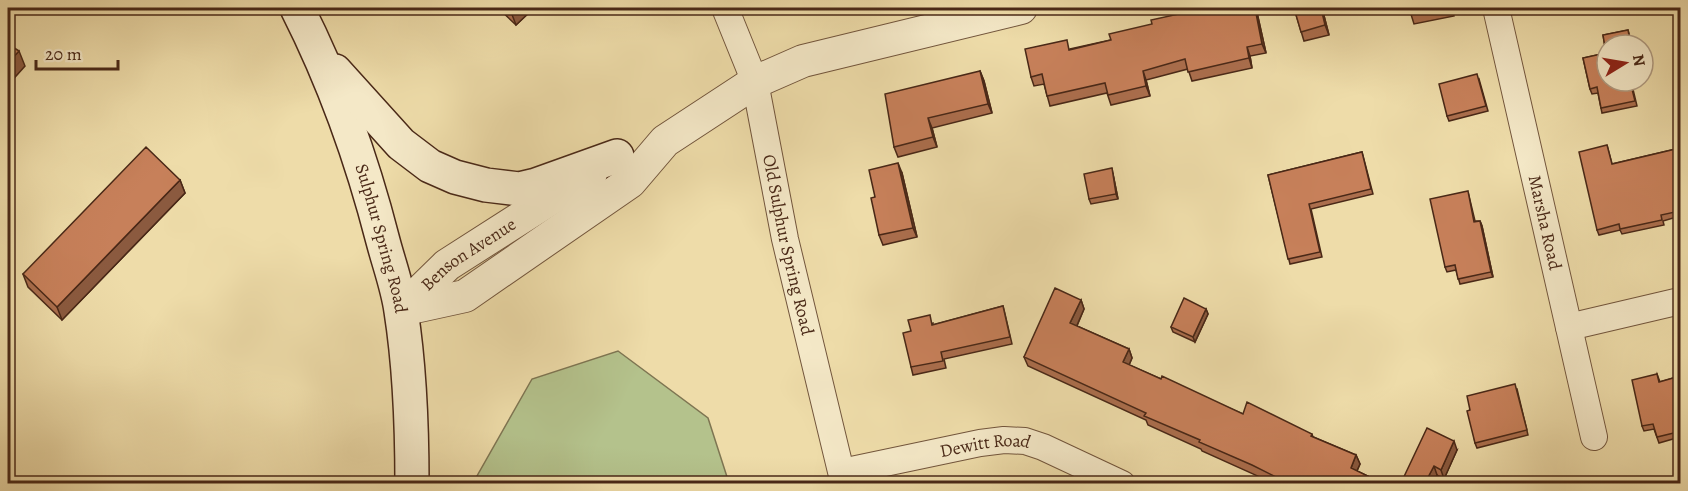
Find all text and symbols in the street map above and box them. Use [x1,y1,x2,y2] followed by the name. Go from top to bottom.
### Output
[36,33,118,71] scale bar
[1595,33,1655,93] north arrow
[45,42,82,66] text: 20 m
[1627,53,1651,68] text: N
[757,152,820,338] street label: Old Sulphur Spring Road
[349,161,413,315] street label: Sulphur Spring Road
[1523,173,1568,273] street label: Marsha Road
[416,212,521,296] street label: Benson Avenue
[938,428,1034,463] street label: Dewitt Road

